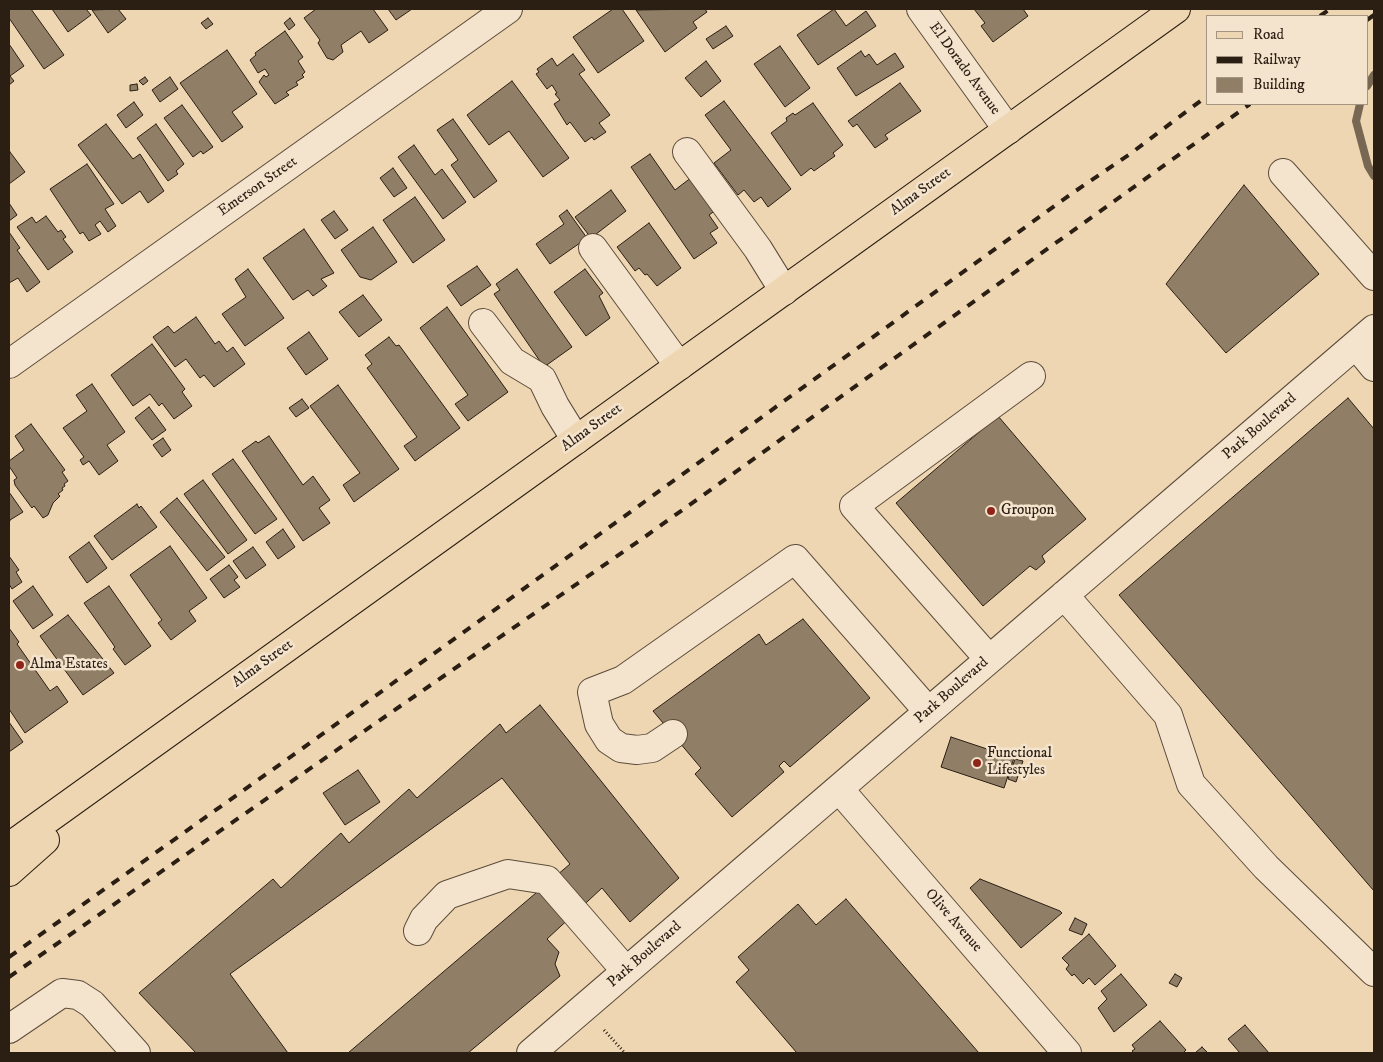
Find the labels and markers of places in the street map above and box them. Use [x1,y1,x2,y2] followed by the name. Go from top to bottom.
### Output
[1001,502,1054,520] place label: Groupon
[985,505,997,517] marker: Groupon
[30,656,108,674] place label: Alma Estates
[14,659,26,671] marker: Alma Estates
[987,745,1052,780] place label: Functional Lifestyles
[971,757,983,769] marker: Functional Lifestyles

